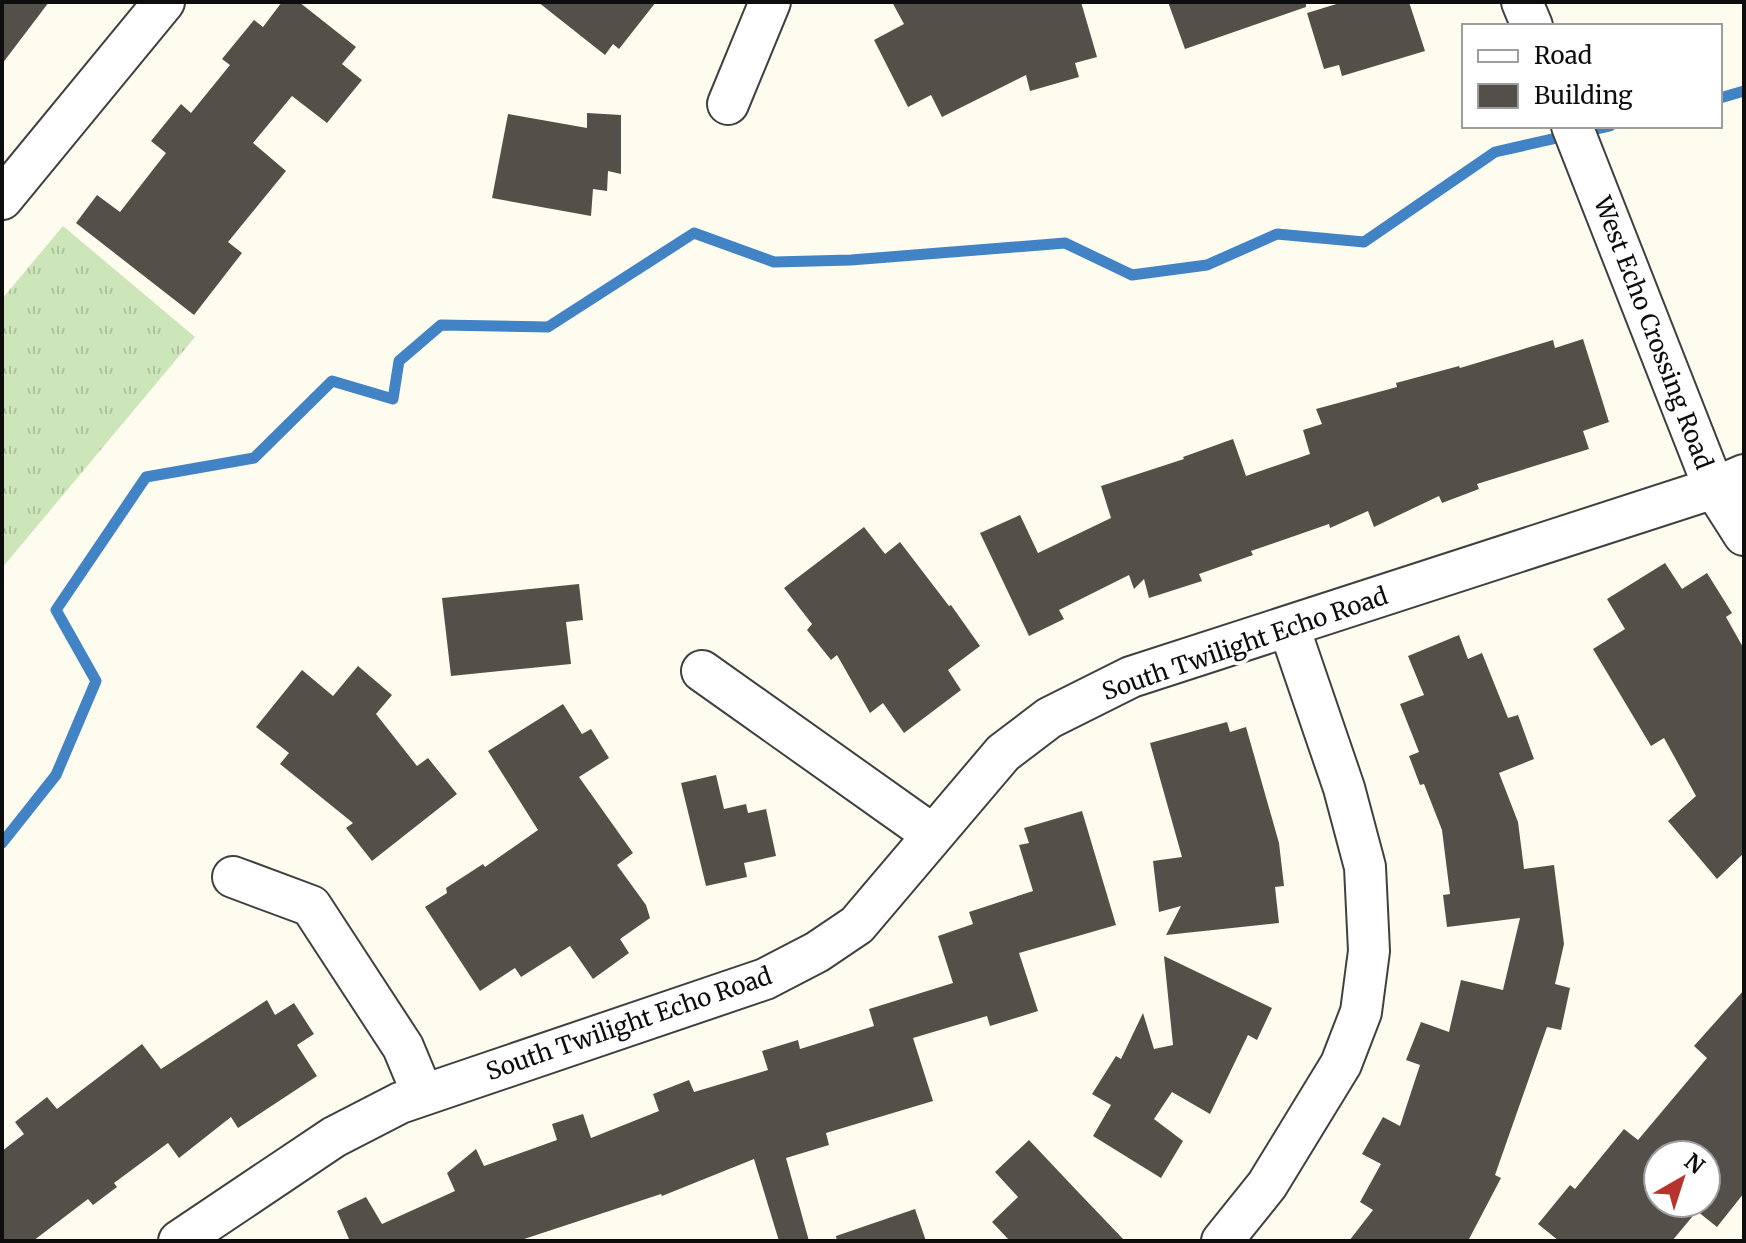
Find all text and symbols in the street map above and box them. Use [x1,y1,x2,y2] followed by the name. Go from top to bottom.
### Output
[1462,24,1722,128] legend
[1534,40,1592,71] text: Road
[1534,80,1633,111] text: Building
[1587,191,1720,474] street label: West Echo Crossing Road
[1098,580,1392,707] street label: South Twilight Echo Road
[482,960,776,1087] street label: South Twilight Echo Road
[1642,1139,1722,1219] north arrow
[1679,1147,1711,1180] text: N

